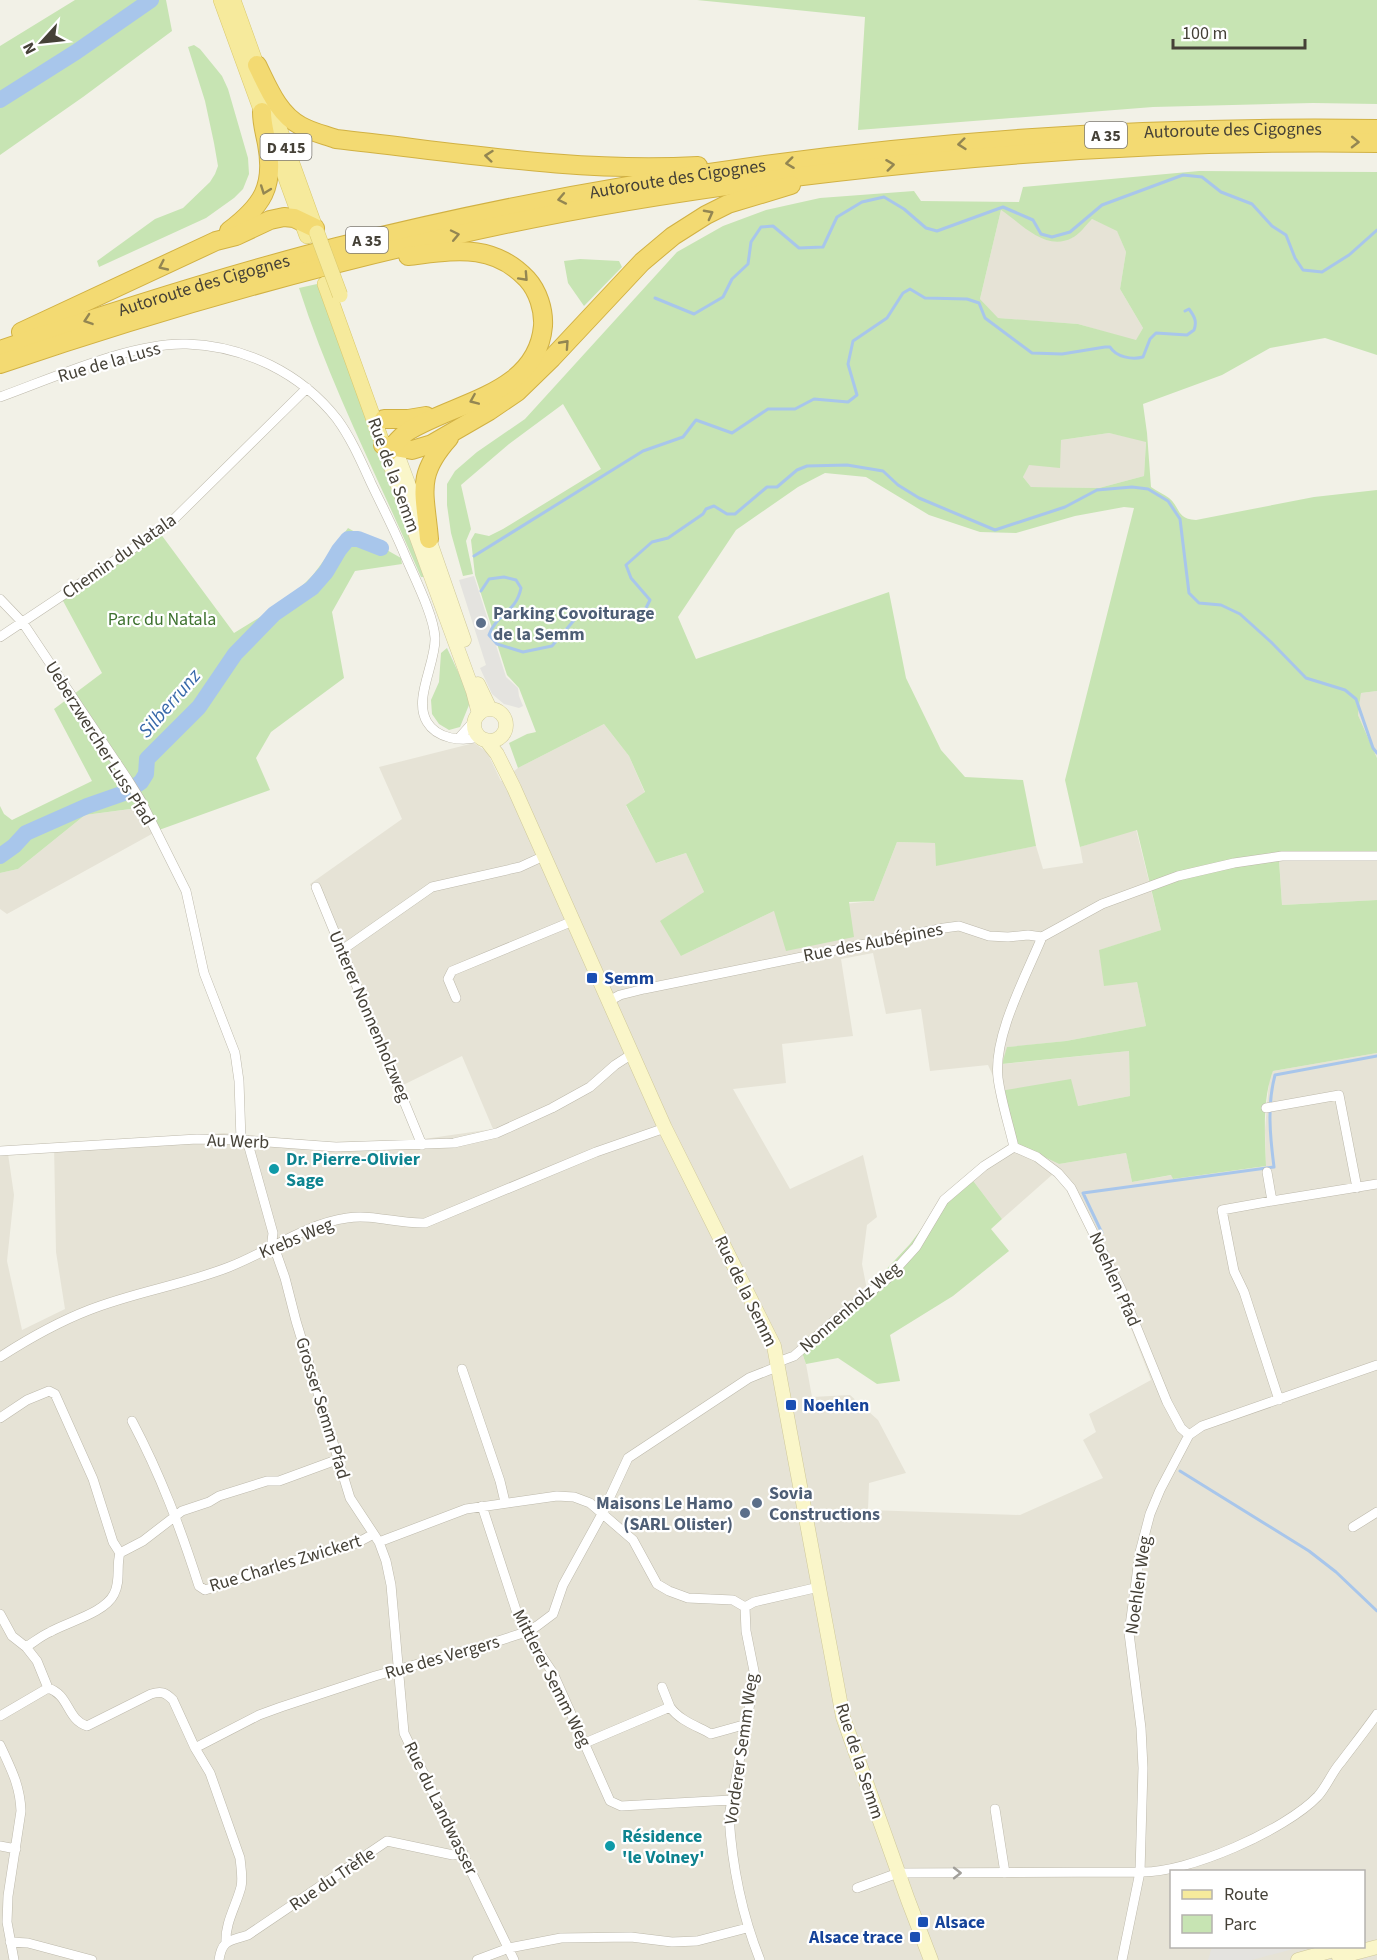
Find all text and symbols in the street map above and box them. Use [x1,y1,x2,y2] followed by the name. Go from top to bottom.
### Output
[12,12,72,72] north arrow
[1173,12,1305,50] scale bar
[1182,21,1227,46] text: 100 m
[17,39,42,58] text: N
[1144,117,1322,145] street label: Autoroute des Cigognes
[1085,122,1127,148] road number: A 35
[260,134,312,160] road number: D 415
[1350,136,1359,149] one-way arrow
[957,137,966,150] one-way arrow
[484,150,493,162] one-way arrow
[588,153,767,205] street label: Autoroute des Cigognes
[785,156,794,168] one-way arrow
[886,159,895,172] one-way arrow
[259,184,272,195] one-way arrow
[557,192,567,205] one-way arrow
[702,210,713,221] one-way arrow
[346,227,388,253] road number: A 35
[450,229,460,242] one-way arrow
[115,248,293,323] street label: Autoroute des Cigognes
[158,259,169,271] one-way arrow
[517,270,528,281] one-way arrow
[83,313,94,325] one-way arrow
[55,336,163,389] street label: Rue de la Luss
[558,340,569,350] one-way arrow
[469,392,480,404] one-way arrow
[361,414,426,536] street label: Rue de la Semm
[57,508,181,605] street label: Chemin du Natala
[493,601,655,647] place label: Parking Covoiturage de la Semm
[108,607,216,632] park label: Parc du Natala
[474,616,488,630] marker: Parking Covoiturage de la Semm
[39,656,160,830] street label: Ueberzwercher Luss Pfad
[132,663,208,744] water label: Silberrunz
[801,917,945,968] street label: Rue des Aubépines
[322,927,417,1105] street label: Unterer Nonnenholzweg
[604,966,654,991] place label: Semm
[585,971,599,985] marker: Semm
[206,1128,270,1155] street label: Au Werb
[286,1147,421,1193] place label: Dr. Pierre-Olivier Sage
[267,1162,281,1176] marker: Dr. Pierre-Olivier Sage
[255,1212,337,1265] street label: Krebs Weg
[1083,1228,1147,1331] street label: Noehlen Pfad
[708,1231,783,1351] street label: Rue de la Semm
[794,1256,907,1359] street label: Nonnenholz Weg
[289,1334,356,1482] street label: Grosser Semm Pfad
[803,1393,869,1418] place label: Noehlen
[784,1398,798,1412] marker: Noehlen
[769,1481,880,1527] place label: Sovia Constructions
[596,1491,733,1537] place label: Maisons Le Hamo (SARL Olister)
[750,1496,764,1510] marker: Sovia Constructions
[738,1506,752,1520] marker: Maisons Le Hamo (SARL Olister)
[206,1529,364,1598] street label: Rue Charles Zwickert
[1119,1534,1158,1636] street label: Noehlen Weg
[506,1605,597,1751] street label: Mittlerer Semm Weg
[382,1629,502,1686] street label: Rue des Vergers
[719,1672,764,1826] street label: Vorderer Semm Weg
[829,1700,890,1822] street label: Rue de la Semm
[397,1737,484,1880] street label: Rue du Landwasser
[622,1824,705,1870] place label: Résidence 'le Volney'
[603,1839,617,1853] marker: Résidence 'le Volney'
[284,1841,380,1917] street label: Rue du Trèfle
[952,1867,961,1879] one-way arrow
[1170,1870,1365,1948] legend
[1224,1882,1268,1907] text: Route
[934,1910,985,1935] place label: Alsace
[1224,1912,1257,1937] text: Parc
[916,1915,930,1929] marker: Alsace
[808,1925,903,1950] place label: Alsace trace
[908,1930,922,1944] marker: Alsace trace

